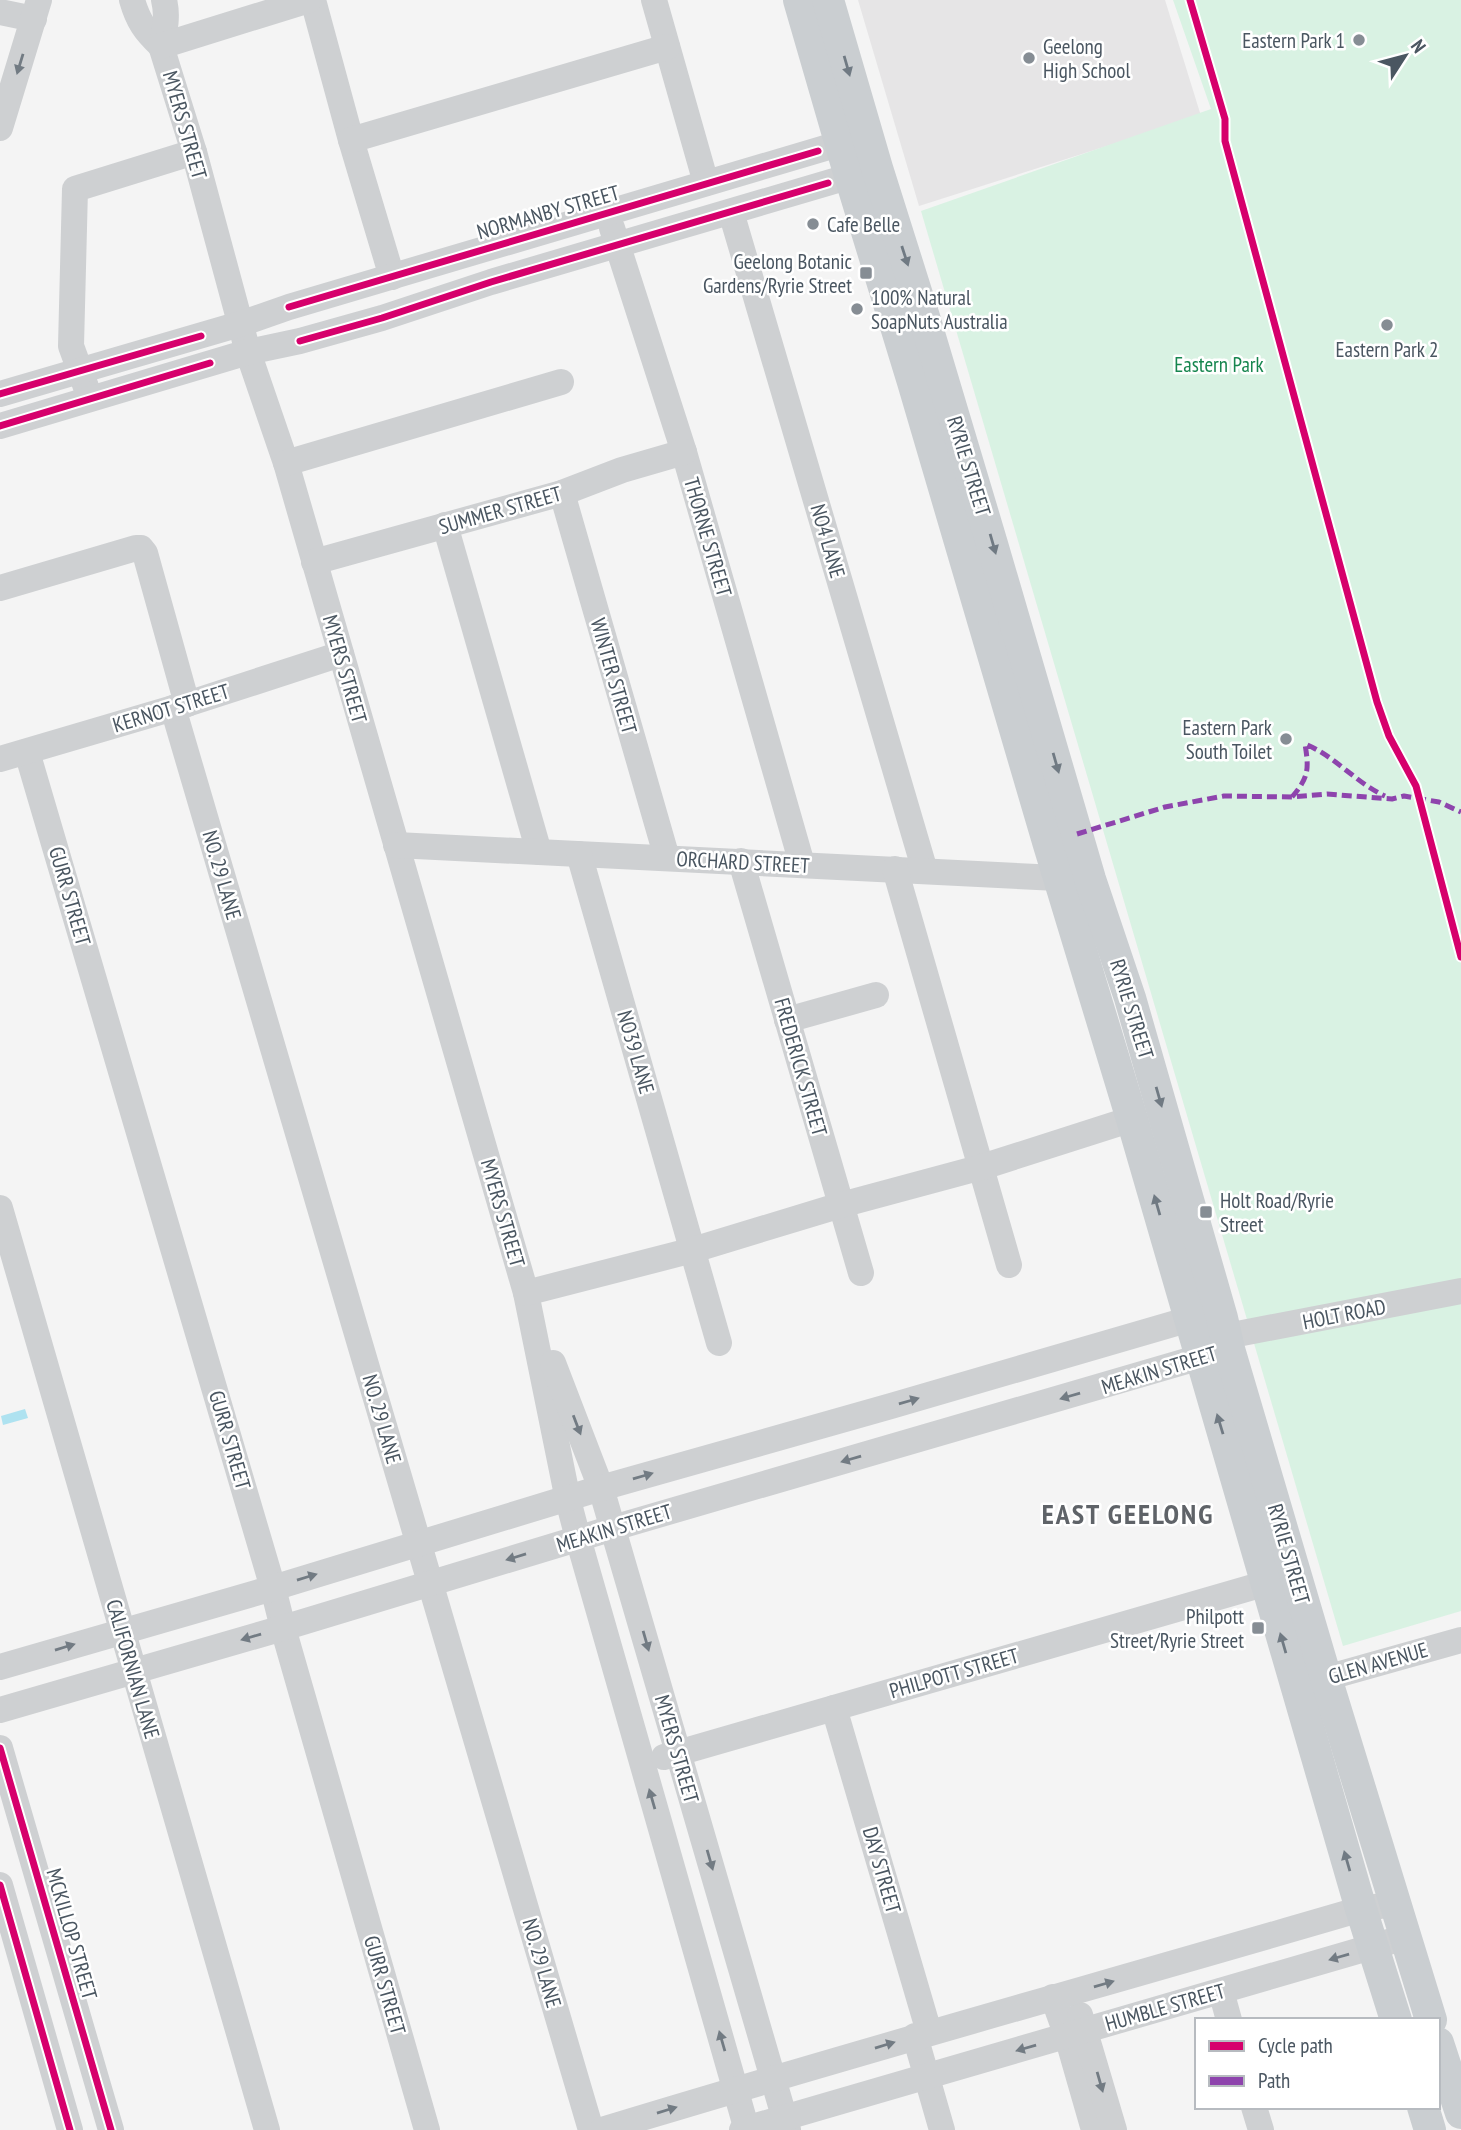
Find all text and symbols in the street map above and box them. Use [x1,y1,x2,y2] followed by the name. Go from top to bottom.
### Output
[1370,21,1440,91] north arrow
[1242,27,1345,54] place label: Eastern Park 1
[1351,32,1367,48] marker: Eastern Park 1
[1043,33,1130,84] place label: Geelong High School
[1406,35,1431,57] text: N
[1021,50,1037,66] marker: Geelong High School
[14,54,25,75] one-way arrow
[843,55,853,76] one-way arrow
[157,68,213,183] street label: MYERS STREET
[474,179,623,245] street label: NORMANBY STREET
[827,211,900,238] place label: Cafe Belle
[805,216,821,232] marker: Cafe Belle
[900,246,911,267] one-way arrow
[703,248,853,299] place label: Geelong Botanic Gardens/Ryrie Street
[858,265,874,281] marker: Geelong Botanic Gardens/Ryrie Street
[871,284,1008,335] place label: 100% Natural SoapNuts Australia
[849,301,865,317] marker: 100% Natural SoapNuts Australia
[1379,317,1395,333] marker: Eastern Park 2
[1336,336,1438,363] place label: Eastern Park 2
[1174,351,1264,378] park label: Eastern Park
[941,413,997,520] street label: RYRIE STREET
[678,474,738,600] street label: THORNE STREET
[436,479,565,540] street label: SUMMER STREET
[805,501,851,581] street label: NO4 LANE
[988,534,998,555] one-way arrow
[317,612,373,727] street label: MYERS STREET
[585,615,644,738] street label: WINTER STREET
[109,677,233,739] street label: KERNOT STREET
[1183,714,1272,765] place label: Eastern Park South Toilet
[1278,731,1294,747] marker: Eastern Park South Toilet
[1052,753,1062,774] one-way arrow
[196,827,248,923] street label: NO. 29 LANE
[43,843,97,949] street label: GURR STREET
[676,845,811,879] street label: ORCHARD STREET
[1104,956,1160,1063] street label: RYRIE STREET
[768,995,834,1140] street label: FREDERICK STREET
[611,1007,661,1097] street label: NO39 LANE
[1154,1087,1165,1109] one-way arrow
[475,1156,531,1271] street label: MYERS STREET
[1220,1187,1334,1238] place label: Holt Road/Ryrie Street
[1152,1195,1162,1216] one-way arrow
[1198,1204,1214,1220] marker: Holt Road/Ryrie Street
[1300,1293,1388,1335] street label: HOLT ROAD
[1098,1339,1221,1400] street label: MEAKIN STREET
[356,1371,408,1467] street label: NO. 29 LANE
[203,1387,257,1493] street label: GURR STREET
[1059,1391,1081,1402] one-way arrow
[898,1396,919,1406] one-way arrow
[1214,1413,1224,1434] one-way arrow
[572,1414,583,1435] one-way arrow
[841,1455,862,1465] one-way arrow
[632,1471,653,1481] one-way arrow
[1042,1495,1214,1532] district label: EAST GEELONG
[553,1497,676,1558] street label: MEAKIN STREET
[1262,1501,1316,1608] street label: RYRIE STREET
[505,1553,526,1563] one-way arrow
[297,1572,318,1582] one-way arrow
[100,1596,166,1742] street label: CALIFORNIAN LANE
[1110,1603,1244,1654] place label: Philpott Street/Ryrie Street
[1250,1620,1266,1636] marker: Philpott Street/Ryrie Street
[641,1631,651,1652] one-way arrow
[1278,1632,1288,1653] one-way arrow
[240,1633,261,1643] one-way arrow
[1325,1636,1431,1690] street label: GLEN AVENUE
[55,1642,76,1652] one-way arrow
[886,1642,1022,1704] street label: PHILPOTT STREET
[649,1692,705,1807] street label: MYERS STREET
[647,1788,657,1809] one-way arrow
[857,1824,907,1917] street label: DAY STREET
[705,1850,715,1871] one-way arrow
[1342,1850,1352,1871] one-way arrow
[40,1865,104,2003] street label: MCKILLOP STREET
[516,1915,568,2011] street label: NO. 29 LANE
[358,1932,412,2038] street label: GURR STREET
[1327,1952,1349,1963] one-way arrow
[1102,1977,1229,2037] street label: HUMBLE STREET
[1094,1978,1115,1988] one-way arrow
[1195,2018,1440,2109] legend
[716,2030,726,2051] one-way arrow
[1258,2032,1333,2059] text: Cycle path
[875,2039,896,2050] one-way arrow
[1015,2044,1036,2054] one-way arrow
[1258,2067,1290,2094] text: Path
[1095,2071,1106,2093] one-way arrow
[657,2105,678,2115] one-way arrow

